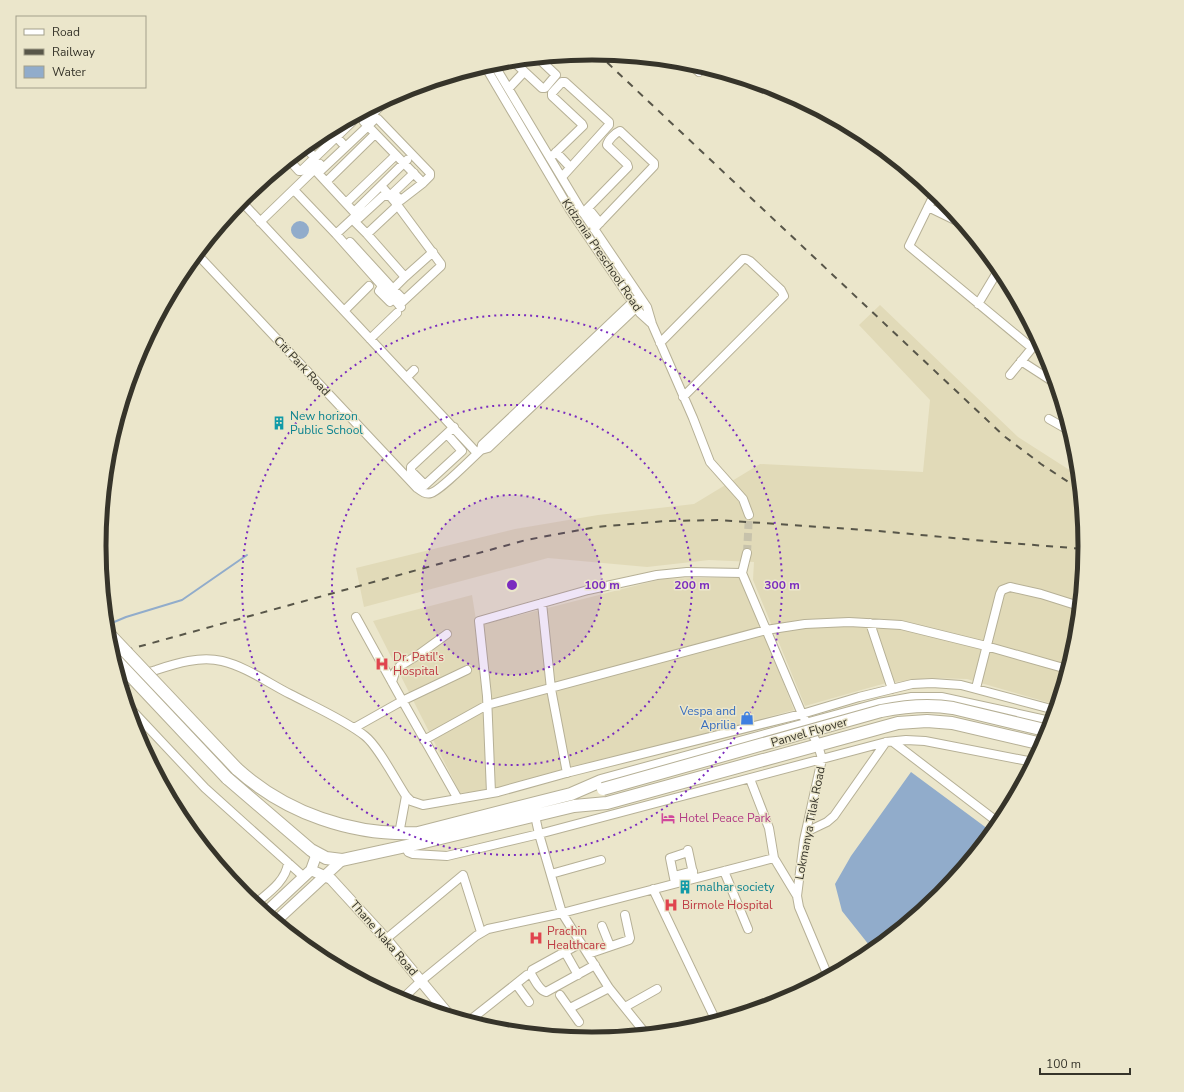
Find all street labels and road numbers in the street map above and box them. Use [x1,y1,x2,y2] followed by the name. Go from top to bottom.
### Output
[558,196,646,314] street label: Kidzonia Preschool Road
[270,333,334,399] street label: Citi Park Road
[769,713,850,751] street label: Panvel Flyover
[791,765,829,881] street label: Lokmanya Tilak Road
[347,897,421,979] street label: Thane Naka Road

